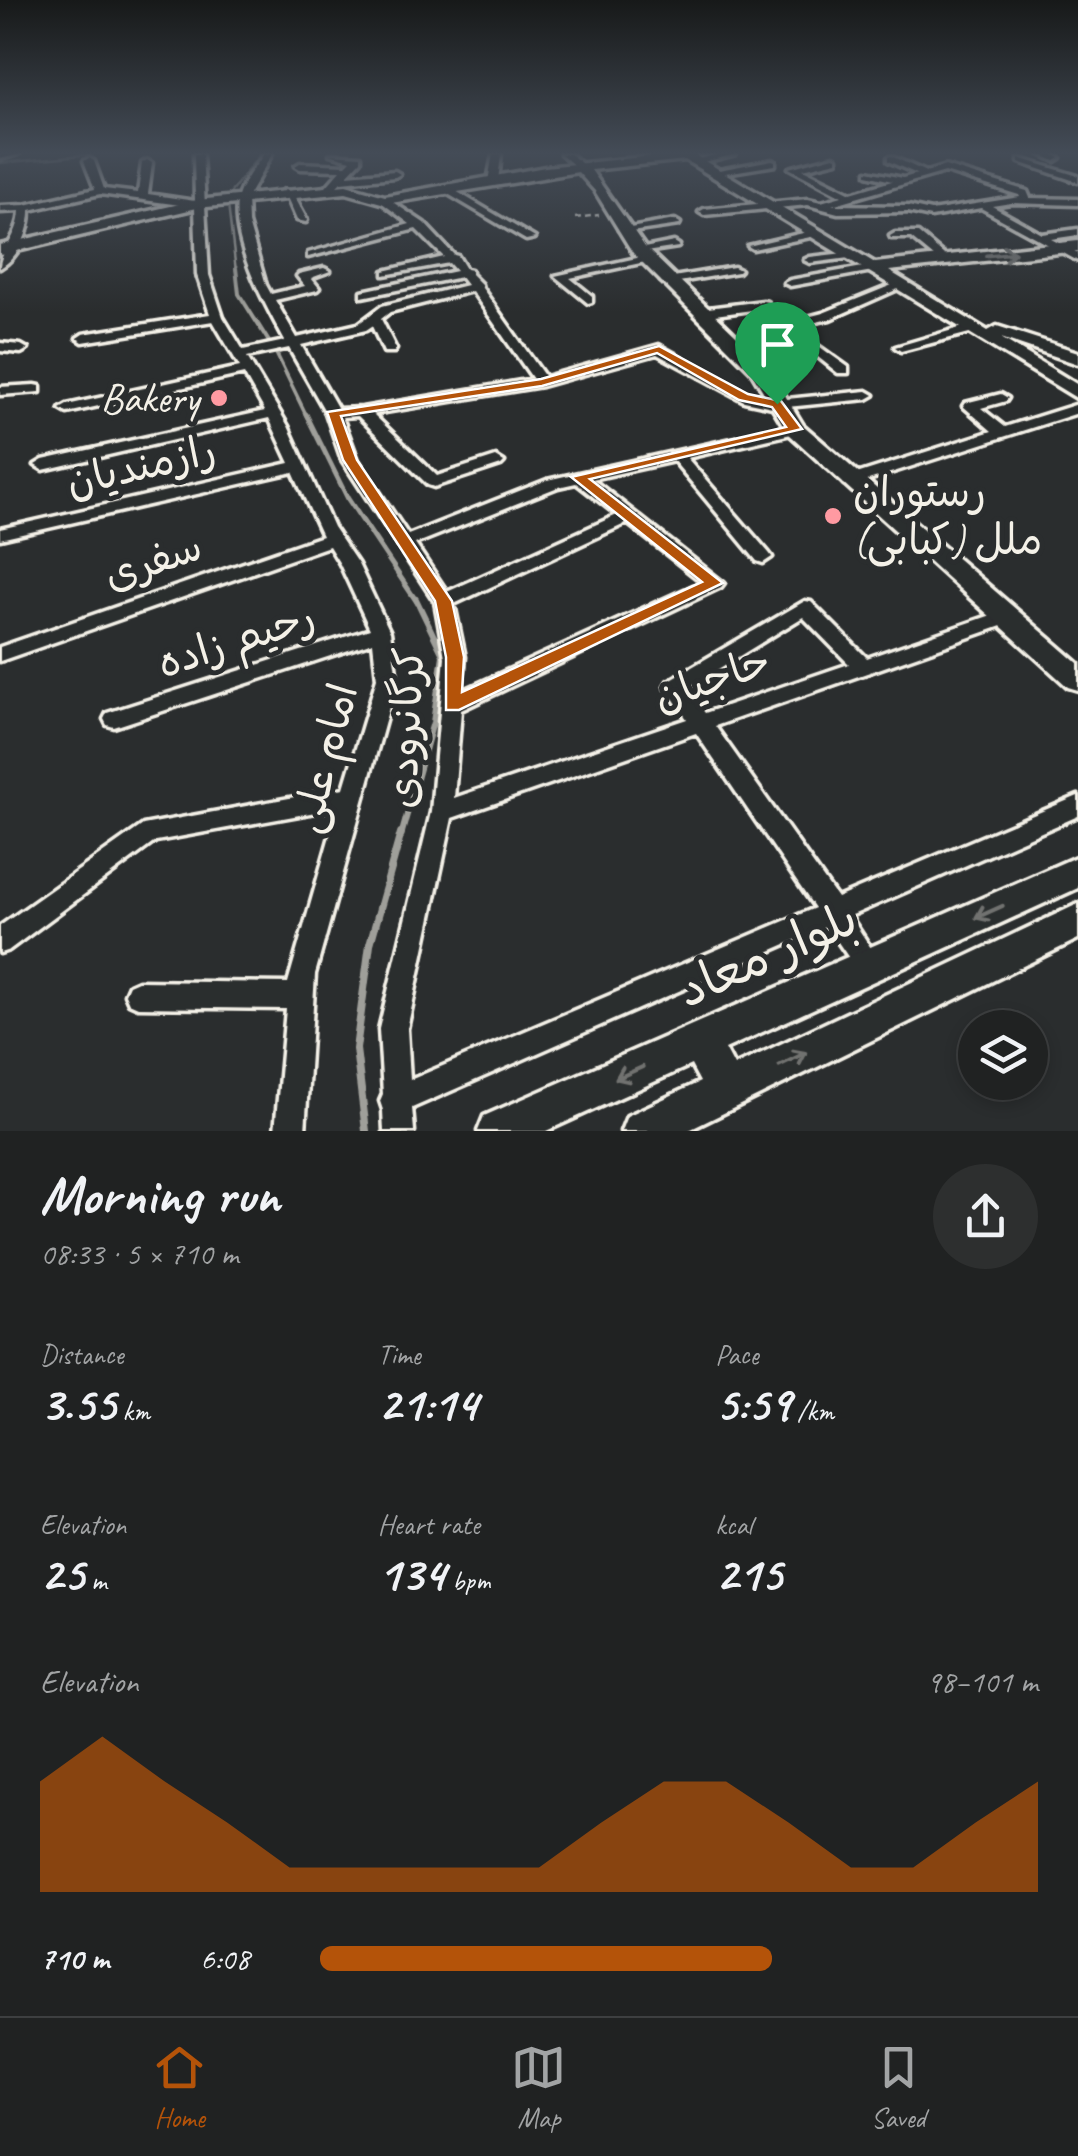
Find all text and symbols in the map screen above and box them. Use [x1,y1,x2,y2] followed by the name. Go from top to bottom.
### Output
[985,244,1017,263] one-way arrow
[735,302,820,405] pin
[750,317,805,372] icon: arrive
[100,372,203,425] place label: Bakery
[208,387,230,409] marker: Bakery
[61,423,221,509] street label: رازمندیان
[853,466,1042,567] place label: رستوران ملل (کبابی)
[822,505,844,527] marker: رستوران ملل (کبابی)
[97,520,209,602] street label: سفری
[151,590,323,695] street label: رحیم زاده
[647,634,777,724] street label: حاجیان
[375,646,437,810] street label: کرگانرودی
[280,678,374,839] street label: امام علی
[667,886,867,1022] street label: بلوار معاد
[974,904,1005,922] one-way arrow
[958,1010,1048,1100] map controls
[958,1010,1048,1100] button: layers
[777,1048,807,1067] one-way arrow
[615,1065,645,1084] one-way arrow
[40,1160,280,1230] text: Morning run
[933,1164,1038,1269] button: share
[40,1233,238,1274] text: 08:33 · 5 × 710 m
[40,1337,124,1372] text: Distance
[378,1337,421,1372] text: Time
[715,1337,758,1372] text: Pace
[40,1372,116,1435] text: 3.55
[378,1372,478,1435] text: 21:14
[715,1372,791,1435] text: 5:59
[116,1393,150,1428] text: km
[791,1393,834,1428] text: /km
[40,1507,126,1542] text: Elevation
[378,1507,480,1542] text: Heart rate
[715,1507,752,1542] text: kcal
[40,1542,84,1605] text: 25
[378,1542,445,1605] text: 134
[715,1542,782,1605] text: 215
[84,1563,107,1598] text: m
[445,1563,490,1598] text: bpm
[40,1661,138,1702] text: Elevation
[926,1661,1038,1702] text: 98–101 m
[40,1938,109,1979] text: 710 m
[200,1938,250,1979] text: 6:08
[152,2040,207,2135] tab: Home
[511,2040,566,2135] tab: Map
[871,2040,926,2135] tab: Saved

